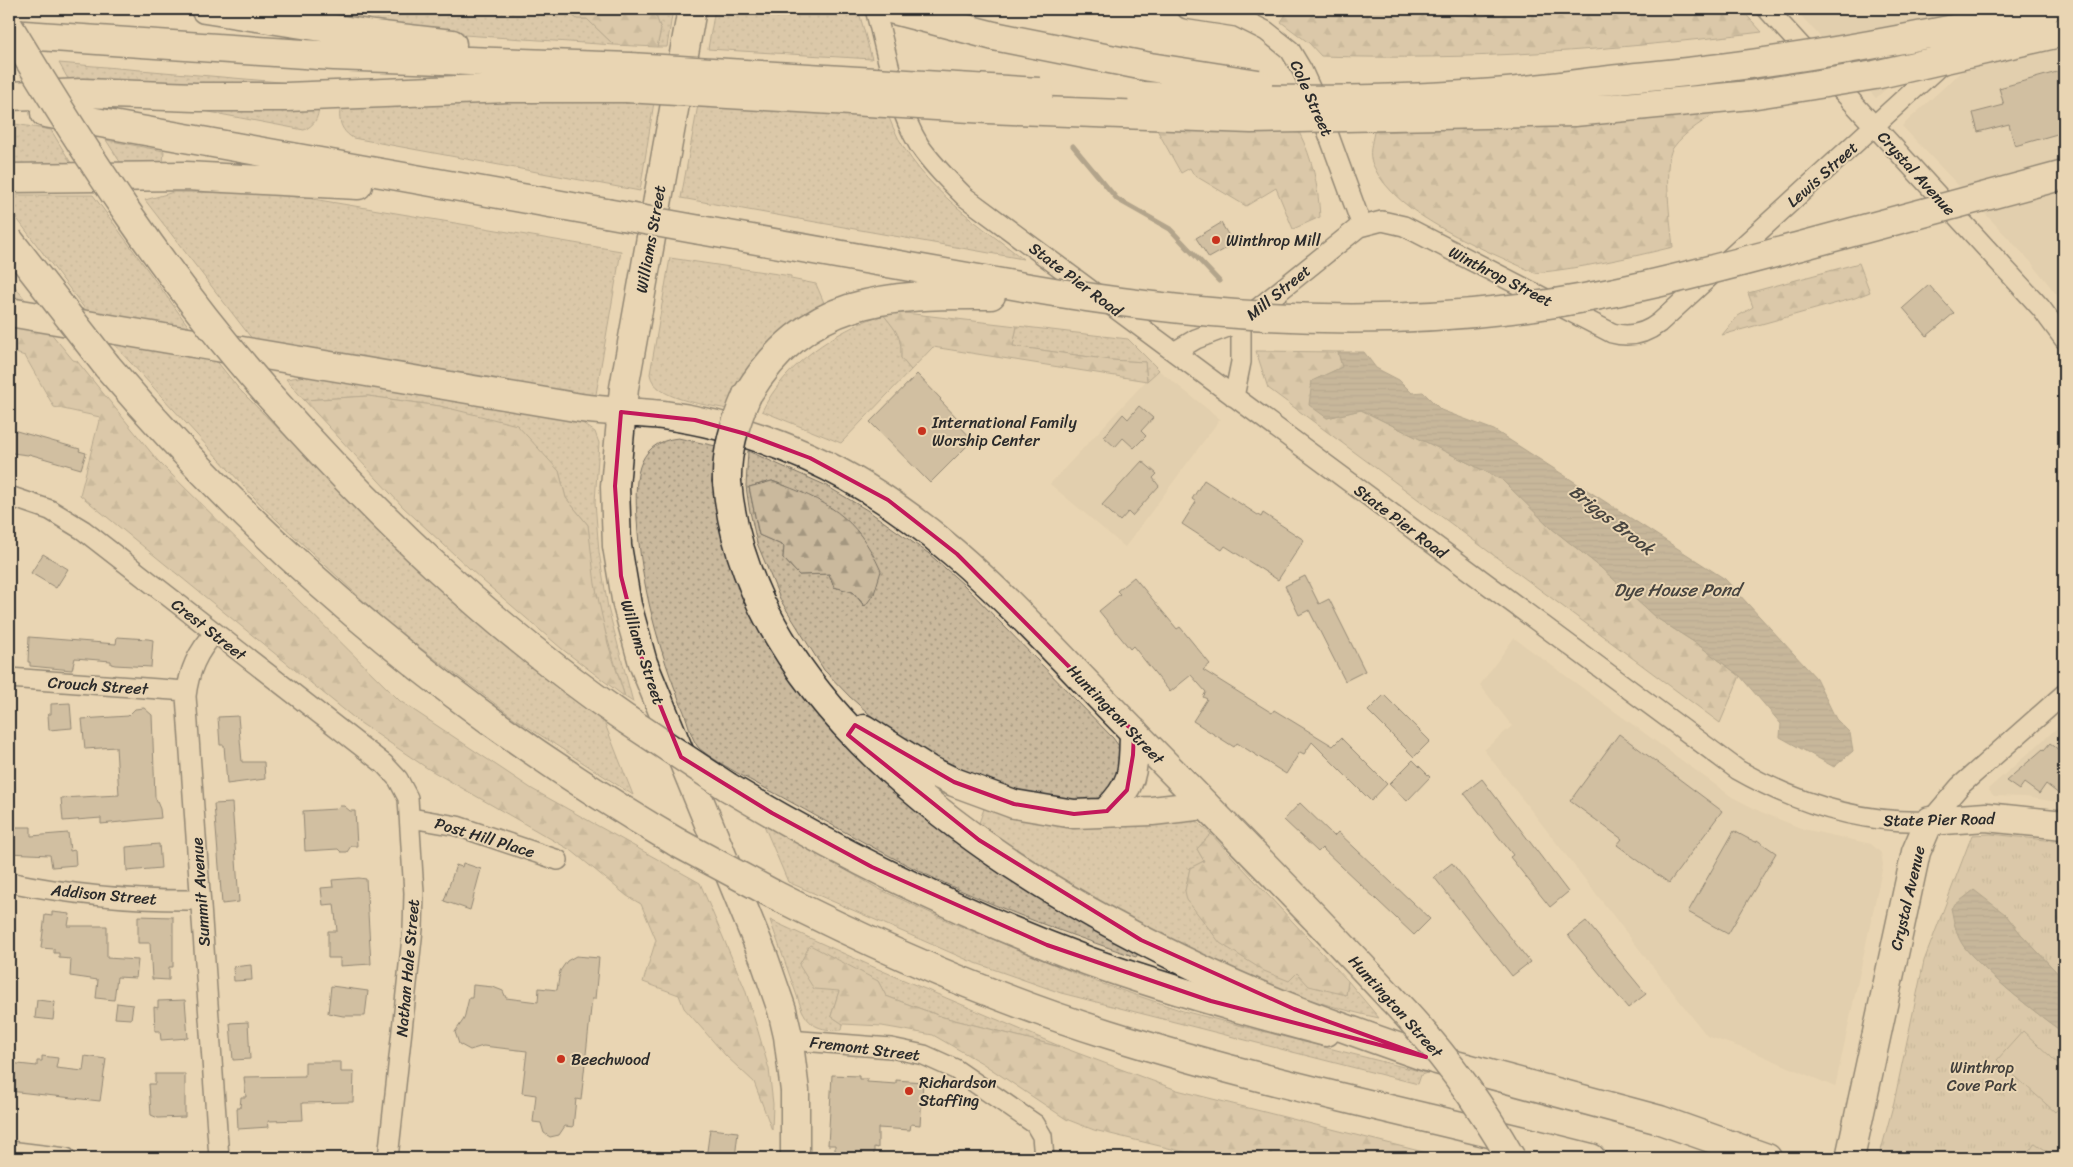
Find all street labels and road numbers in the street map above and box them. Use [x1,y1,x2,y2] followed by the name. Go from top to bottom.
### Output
[1282,55,1341,141] street label: Cole Street
[1870,124,1963,223] street label: Crystal Avenue
[1780,134,1865,215] street label: Lewis Street
[627,183,674,295] street label: Williams Street
[1023,234,1130,325] street label: State Pier Road
[1443,238,1558,315] street label: Winthrop Street
[1239,257,1317,328] street label: Mill Street
[1348,476,1455,567] street label: State Pier Road
[165,590,253,669] street label: Crest Street
[612,596,673,709] street label: Williams Street
[1060,657,1172,772] street label: Huntington Street
[47,668,150,703] street label: Crouch Street
[1883,804,1996,835] street label: State Pier Road
[431,809,539,866] street label: Post Hill Place
[182,836,219,947] street label: Summit Avenue
[1881,843,1934,953] street label: Crystal Avenue
[49,875,158,914] street label: Addison Street
[387,898,428,1038] street label: Nathan Hale Street
[1341,948,1451,1065] street label: Huntington Street
[808,1027,922,1070] street label: Fremont Street

